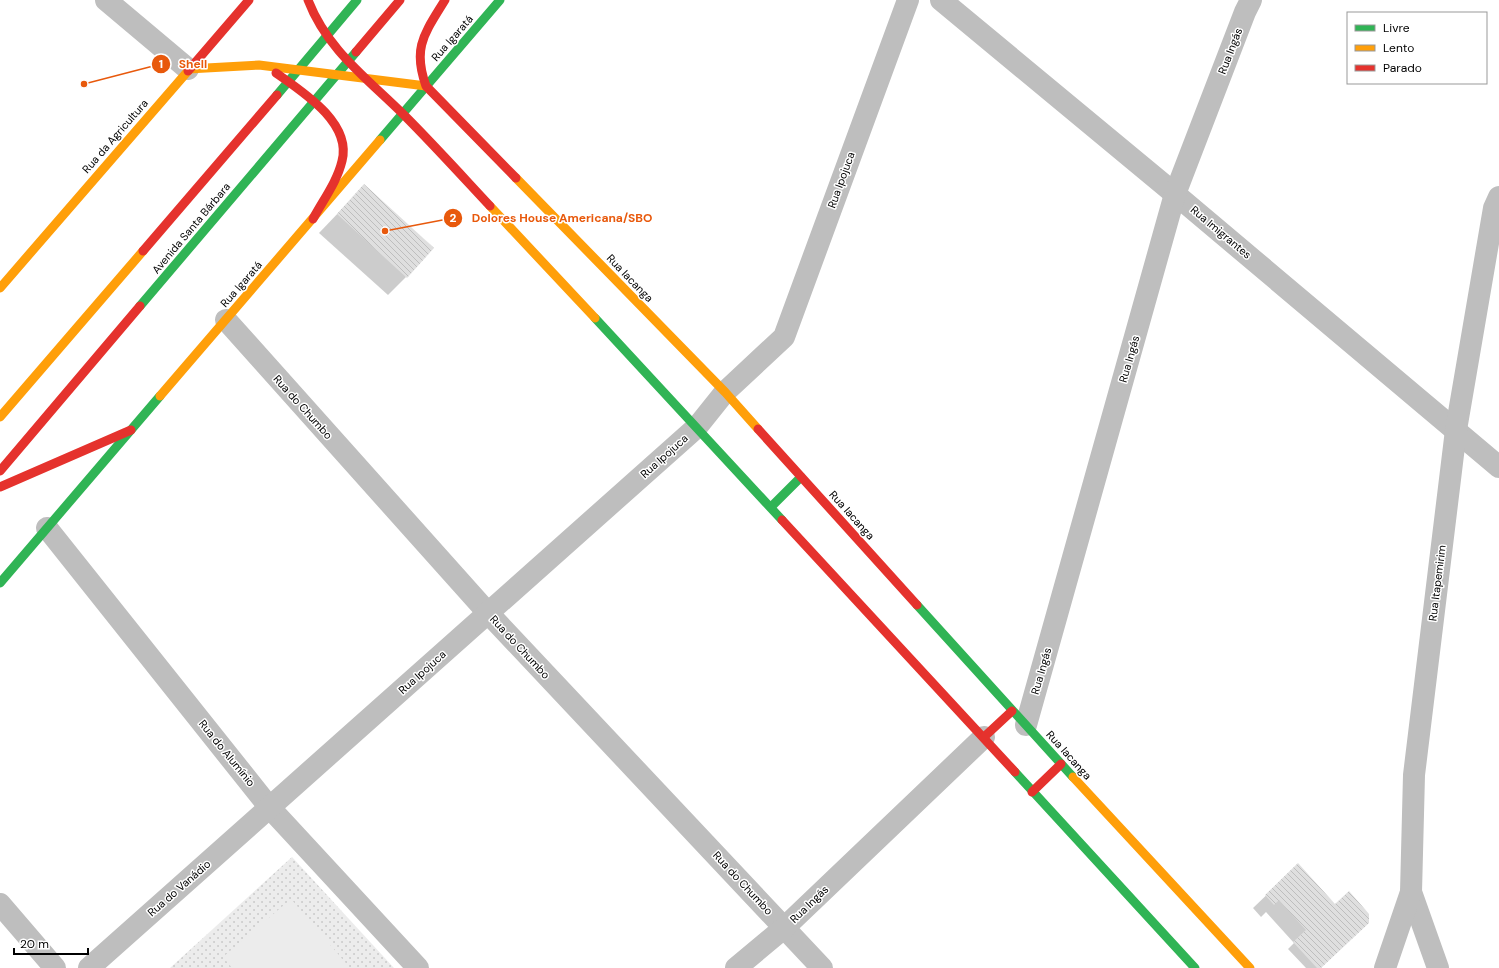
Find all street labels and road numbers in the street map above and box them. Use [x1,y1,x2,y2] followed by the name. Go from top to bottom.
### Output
[428,12,476,64] street label: Rua Igaratá
[1215,26,1245,76] street label: Rua Ingás
[79,96,151,176] street label: Rua da Agricultura
[824,150,858,210] street label: Rua Ipojuca
[149,180,233,276] street label: Avenida Santa Bárbara
[1188,202,1254,262] street label: Rua Imigrantes
[604,251,656,305] street label: Rua Iacanga
[217,258,265,310] street label: Rua Igaratá
[1116,334,1142,384] street label: Rua Ingás
[270,372,336,442] street label: Rua do Chumbo
[637,431,691,481] street label: Rua Ipojuca
[826,488,878,542] street label: Rua Iacanga
[1425,544,1449,622] street label: Rua Itapemirim
[487,612,553,682] street label: Rua do Chumbo
[1028,646,1054,696] street label: Rua Ingás
[395,647,449,697] street label: Rua Ipojuca
[196,717,258,789] street label: Rua do Alumínio
[1043,728,1095,782] street label: Rua Iacanga
[710,848,776,918] street label: Rua do Chumbo
[145,857,213,919] street label: Rua do Vanádio
[787,882,831,926] street label: Rua Ingás

